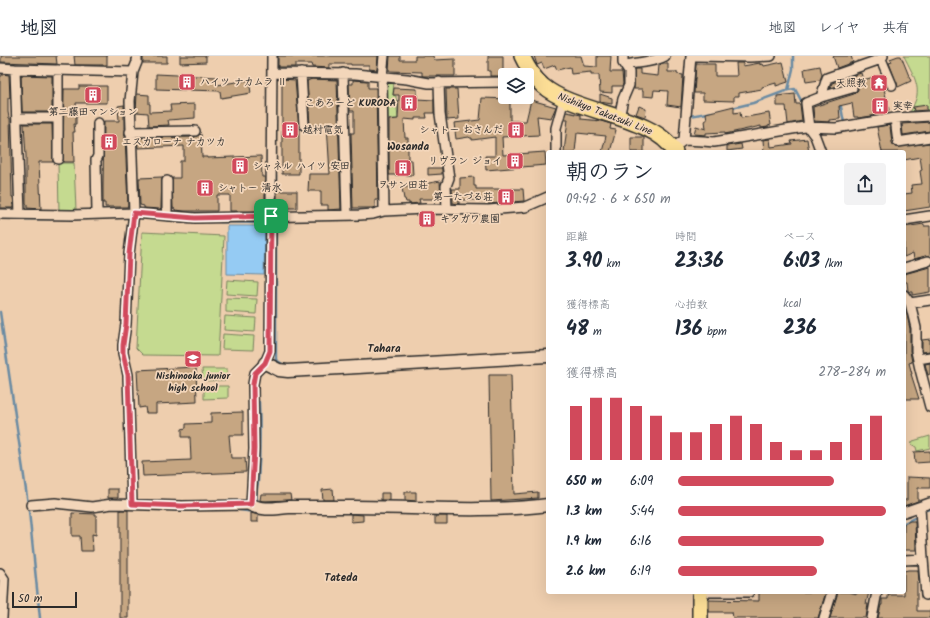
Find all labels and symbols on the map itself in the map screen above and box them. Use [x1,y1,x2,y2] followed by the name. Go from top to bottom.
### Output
[177,72,197,92] building icon: ハイツ ナカムラ Ⅱ
[869,73,889,93] temple icon: 天照教
[200,74,287,90] place label: ハイツ ナカムラ Ⅱ
[836,75,867,91] place label: 天照教
[83,85,103,105] building icon: 第二藤田マンション
[555,89,655,140] street label: Nishikyo Takatsuki Line
[399,93,419,113] building icon: こあろーど KURODA
[305,95,396,111] place label: こあろーど KURODA
[870,96,890,116] building icon: 実幸
[893,98,913,114] place label: 実幸
[48,104,138,120] place label: 第二藤田マンション
[280,120,300,140] building icon: 越村電気
[506,120,526,140] building icon: シャトー おさんだ
[303,122,343,138] place label: 越村電気
[420,122,503,138] place label: シャトー おさんだ
[99,132,119,152] building icon: エスカローナ ナカツカ
[122,134,226,150] place label: エスカローナ ナカツカ
[387,138,429,156] district label: Wosanda
[505,151,525,171] building icon: リヴラン ジョイ
[428,153,502,169] place label: リヴラン ジョイ
[230,156,250,176] building icon: シャネル ハイツ 安田
[253,158,350,174] place label: シャネル ハイツ 安田
[393,158,413,178] building icon: ヲサン田荘
[378,177,428,193] place label: ヲサン田荘
[195,178,215,198] building icon: シャトー 清水
[218,180,282,196] place label: シャトー 清水
[496,187,516,207] building icon: 第一たづる荘
[433,189,493,205] place label: 第一たづる荘
[254,199,288,233] pin
[417,209,437,229] building icon: キタガワ農園
[440,211,500,227] place label: キタガワ農園
[368,340,401,358] district label: Tahara
[183,349,203,369] school or university icon: Nishinooka junior high school
[156,368,230,396] place label: Nishinooka junior high school
[324,569,358,587] district label: Tateda
[12,590,77,609] scale bar

